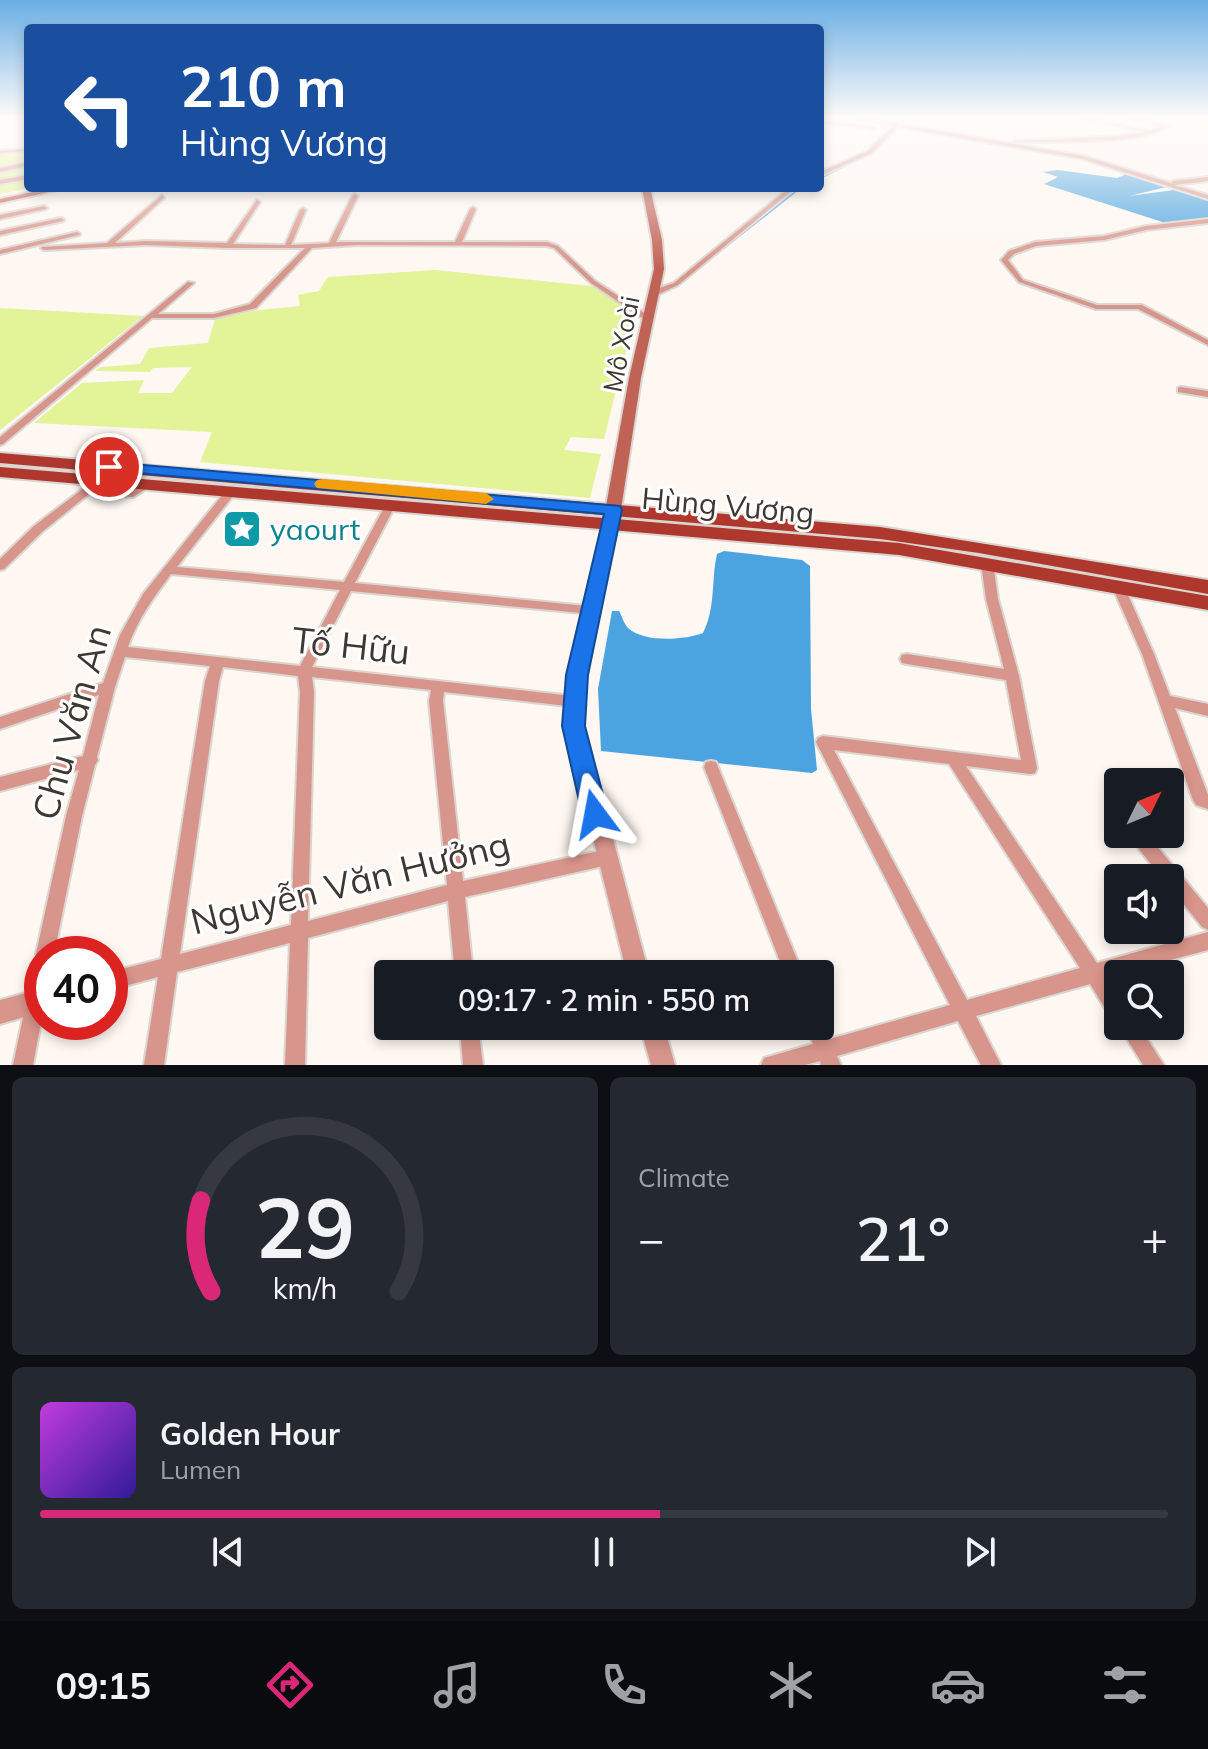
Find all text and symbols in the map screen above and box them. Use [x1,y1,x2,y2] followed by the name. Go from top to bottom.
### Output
[180,51,347,121] text: 210 m
[48,56,152,160] icon: left
[180,120,388,165] text: Hùng Vương
[596,293,646,395] street label: Mô Xoài
[75,433,143,501] pin
[87,445,131,489] icon: arrive
[640,479,816,531] street label: Hùng Vương
[221,508,263,550] place icon: yaourt
[270,510,360,548] place label: yaourt
[290,616,412,674] street label: Tố Hữu
[22,619,120,825] street label: Chu Văn An
[1104,768,1184,848] north arrow
[1104,768,1184,1040] map controls
[553,772,637,856] position arrow
[186,821,514,943] street label: Nguyễn Văn Hưởng
[1104,864,1184,944] button: sound
[24,936,128,1040] speed limit sign: 40
[1104,960,1184,1040] button: search
[458,981,750,1019] text: 09:17 · 2 min · 550 m
[638,1161,730,1194] text: Climate
[255,1174,355,1279] text: 29
[856,1201,950,1276] text: 21°
[638,1211,664,1266] text: −
[1142,1211,1168,1266] text: +
[273,1270,337,1306] text: km/h
[160,1415,340,1453] text: Golden Hour
[160,1453,241,1486] text: Lumen
[206,1530,250,1574] icon: previous
[582,1530,626,1574] icon: pause
[958,1530,1002,1574] icon: next
[262,1657,318,1713] icon: directions
[429,1657,485,1713] icon: music
[596,1657,652,1713] icon: phone
[763,1657,819,1713] icon: climate
[930,1657,986,1713] icon: car
[1097,1657,1153,1713] icon: filters
[55,1663,151,1708] text: 09:15

